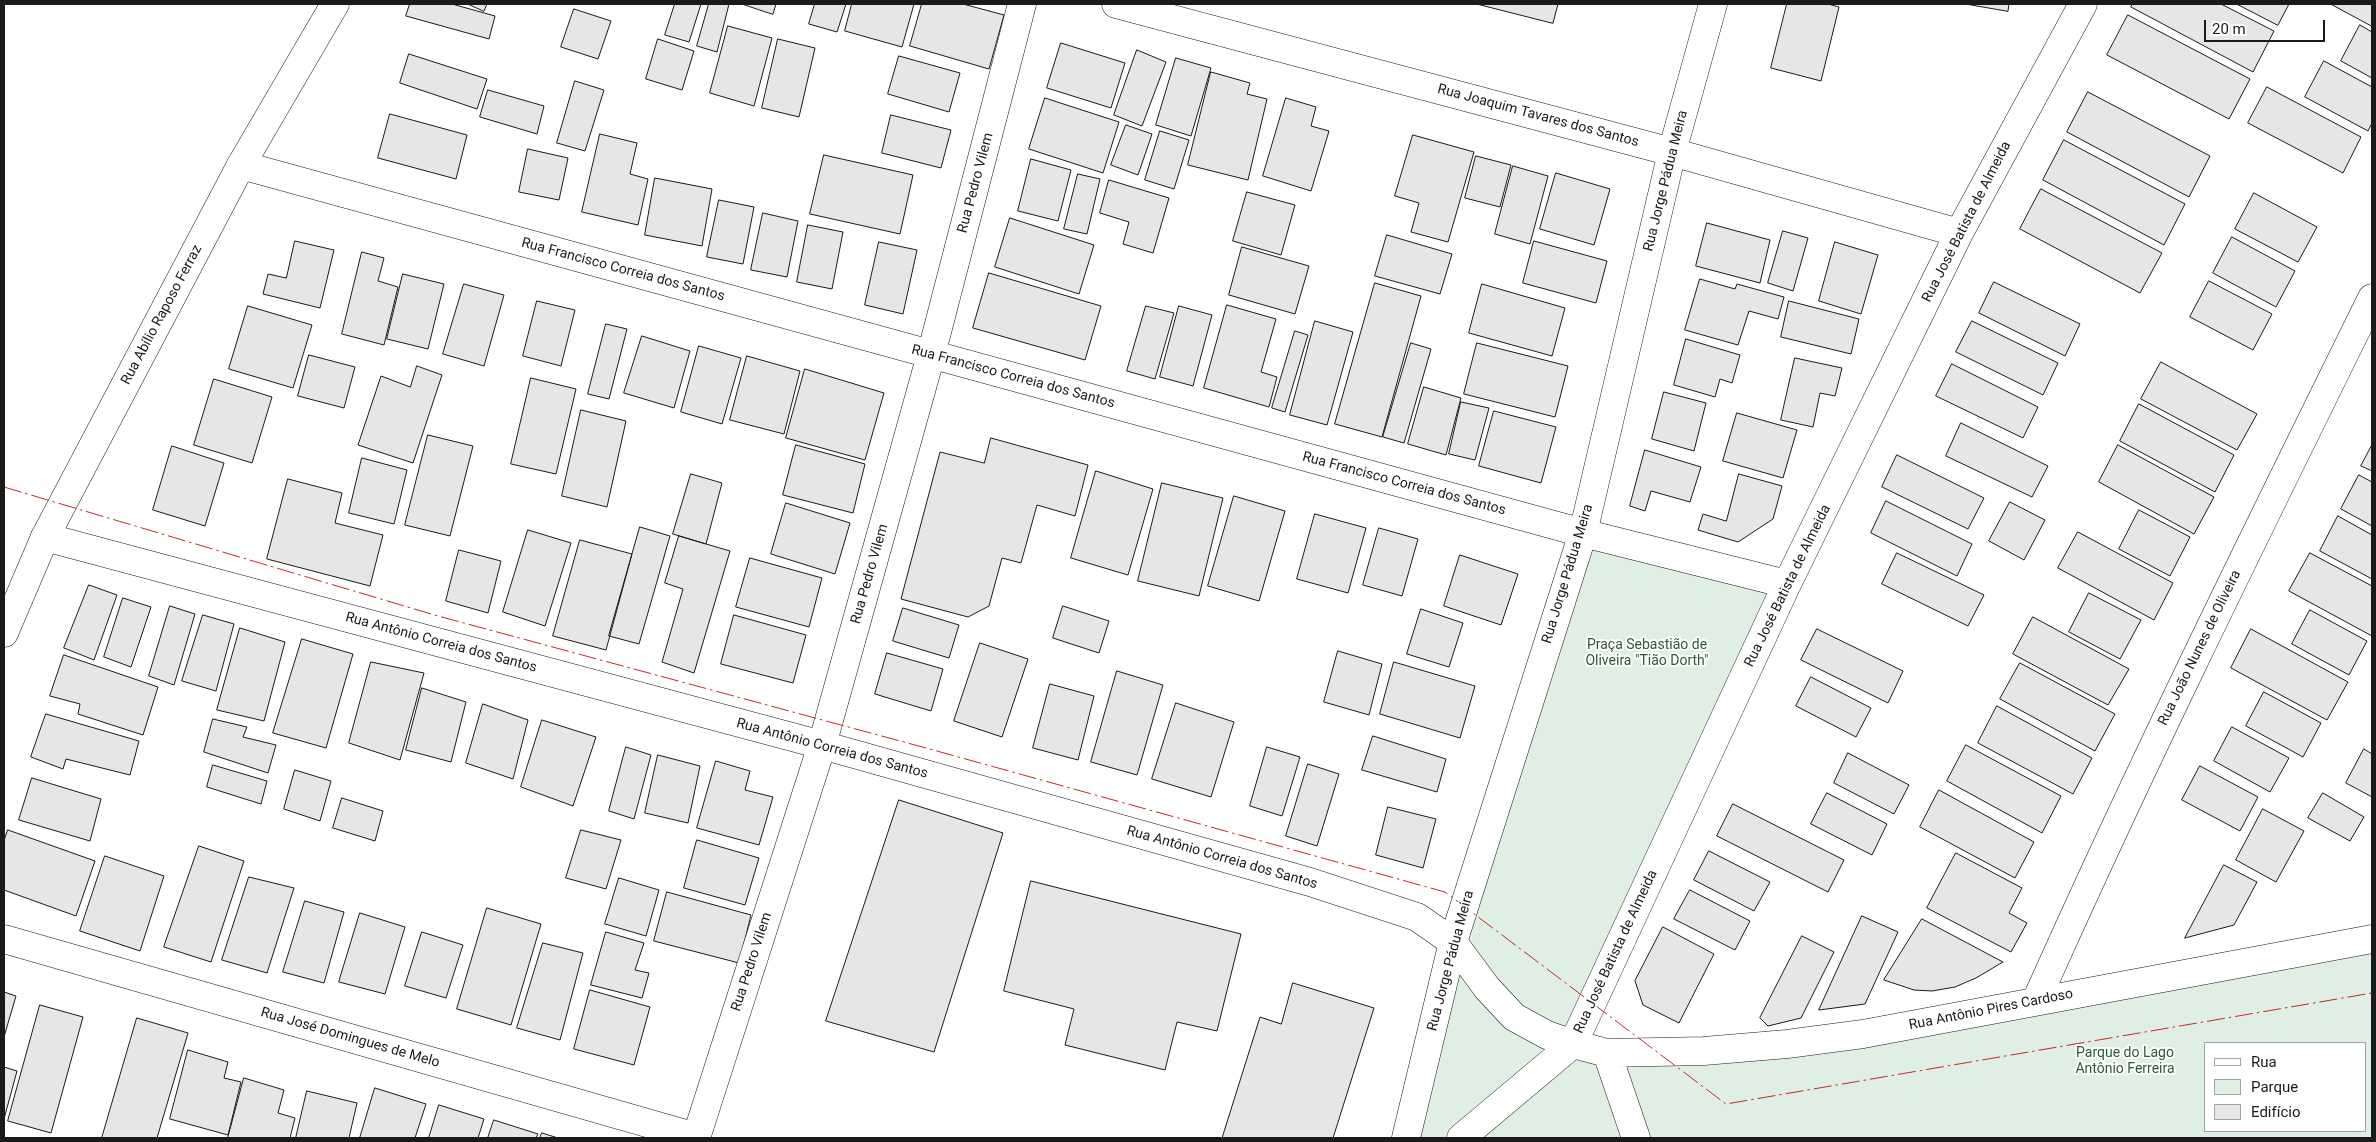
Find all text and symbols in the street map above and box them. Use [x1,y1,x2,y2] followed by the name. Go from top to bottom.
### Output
[2206,10,2327,42] scale bar
[2212,20,2246,38] text: 20 m
[1436,81,1640,151] street label: Rua Joaquim Tavares dos Santos
[1640,109,1692,253] street label: Rua Jorge Pádua Meira
[955,131,997,235] street label: Rua Pedro Vilem
[1919,139,2015,305] street label: Rua José Batista de Almeida
[519,235,727,305] street label: Rua Francisco Correia dos Santos
[118,242,206,388] street label: Rua Abílio Raposo Ferraz
[909,342,1117,412] street label: Rua Francisco Correia dos Santos
[1300,449,1508,519] street label: Rua Francisco Correia dos Santos
[1539,502,1597,646] street label: Rua Jorge Pádua Meira
[1741,502,1835,670] street label: Rua José Batista de Almeida
[848,522,892,626] street label: Rua Pedro Vilem
[2155,568,2245,728] street label: Rua João Nunes de Oliveira
[343,609,539,677] street label: Rua Antônio Correia dos Santos
[1585,637,1709,670] park label: Praça Sebastião de Oliveira "Tião Dorth"
[734,715,930,783] street label: Rua Antônio Correia dos Santos
[1125,823,1319,893] street label: Rua Antônio Correia dos Santos
[1571,868,1661,1036] street label: Rua José Batista de Almeida
[1424,889,1478,1033] street label: Rua Jorge Pádua Meira
[728,910,776,1014] street label: Rua Pedro Vilem
[1908,986,2074,1034] street label: Rua Antônio Pires Cardoso
[259,1004,441,1072] street label: Rua José Domingues de Melo
[2204,1042,2366,1132] legend
[2075,1045,2175,1078] park label: Parque do Lago Antônio Ferreira
[2251,1053,2277,1071] text: Rua
[2251,1078,2298,1096] text: Parque
[2251,1103,2300,1121] text: Edifício

